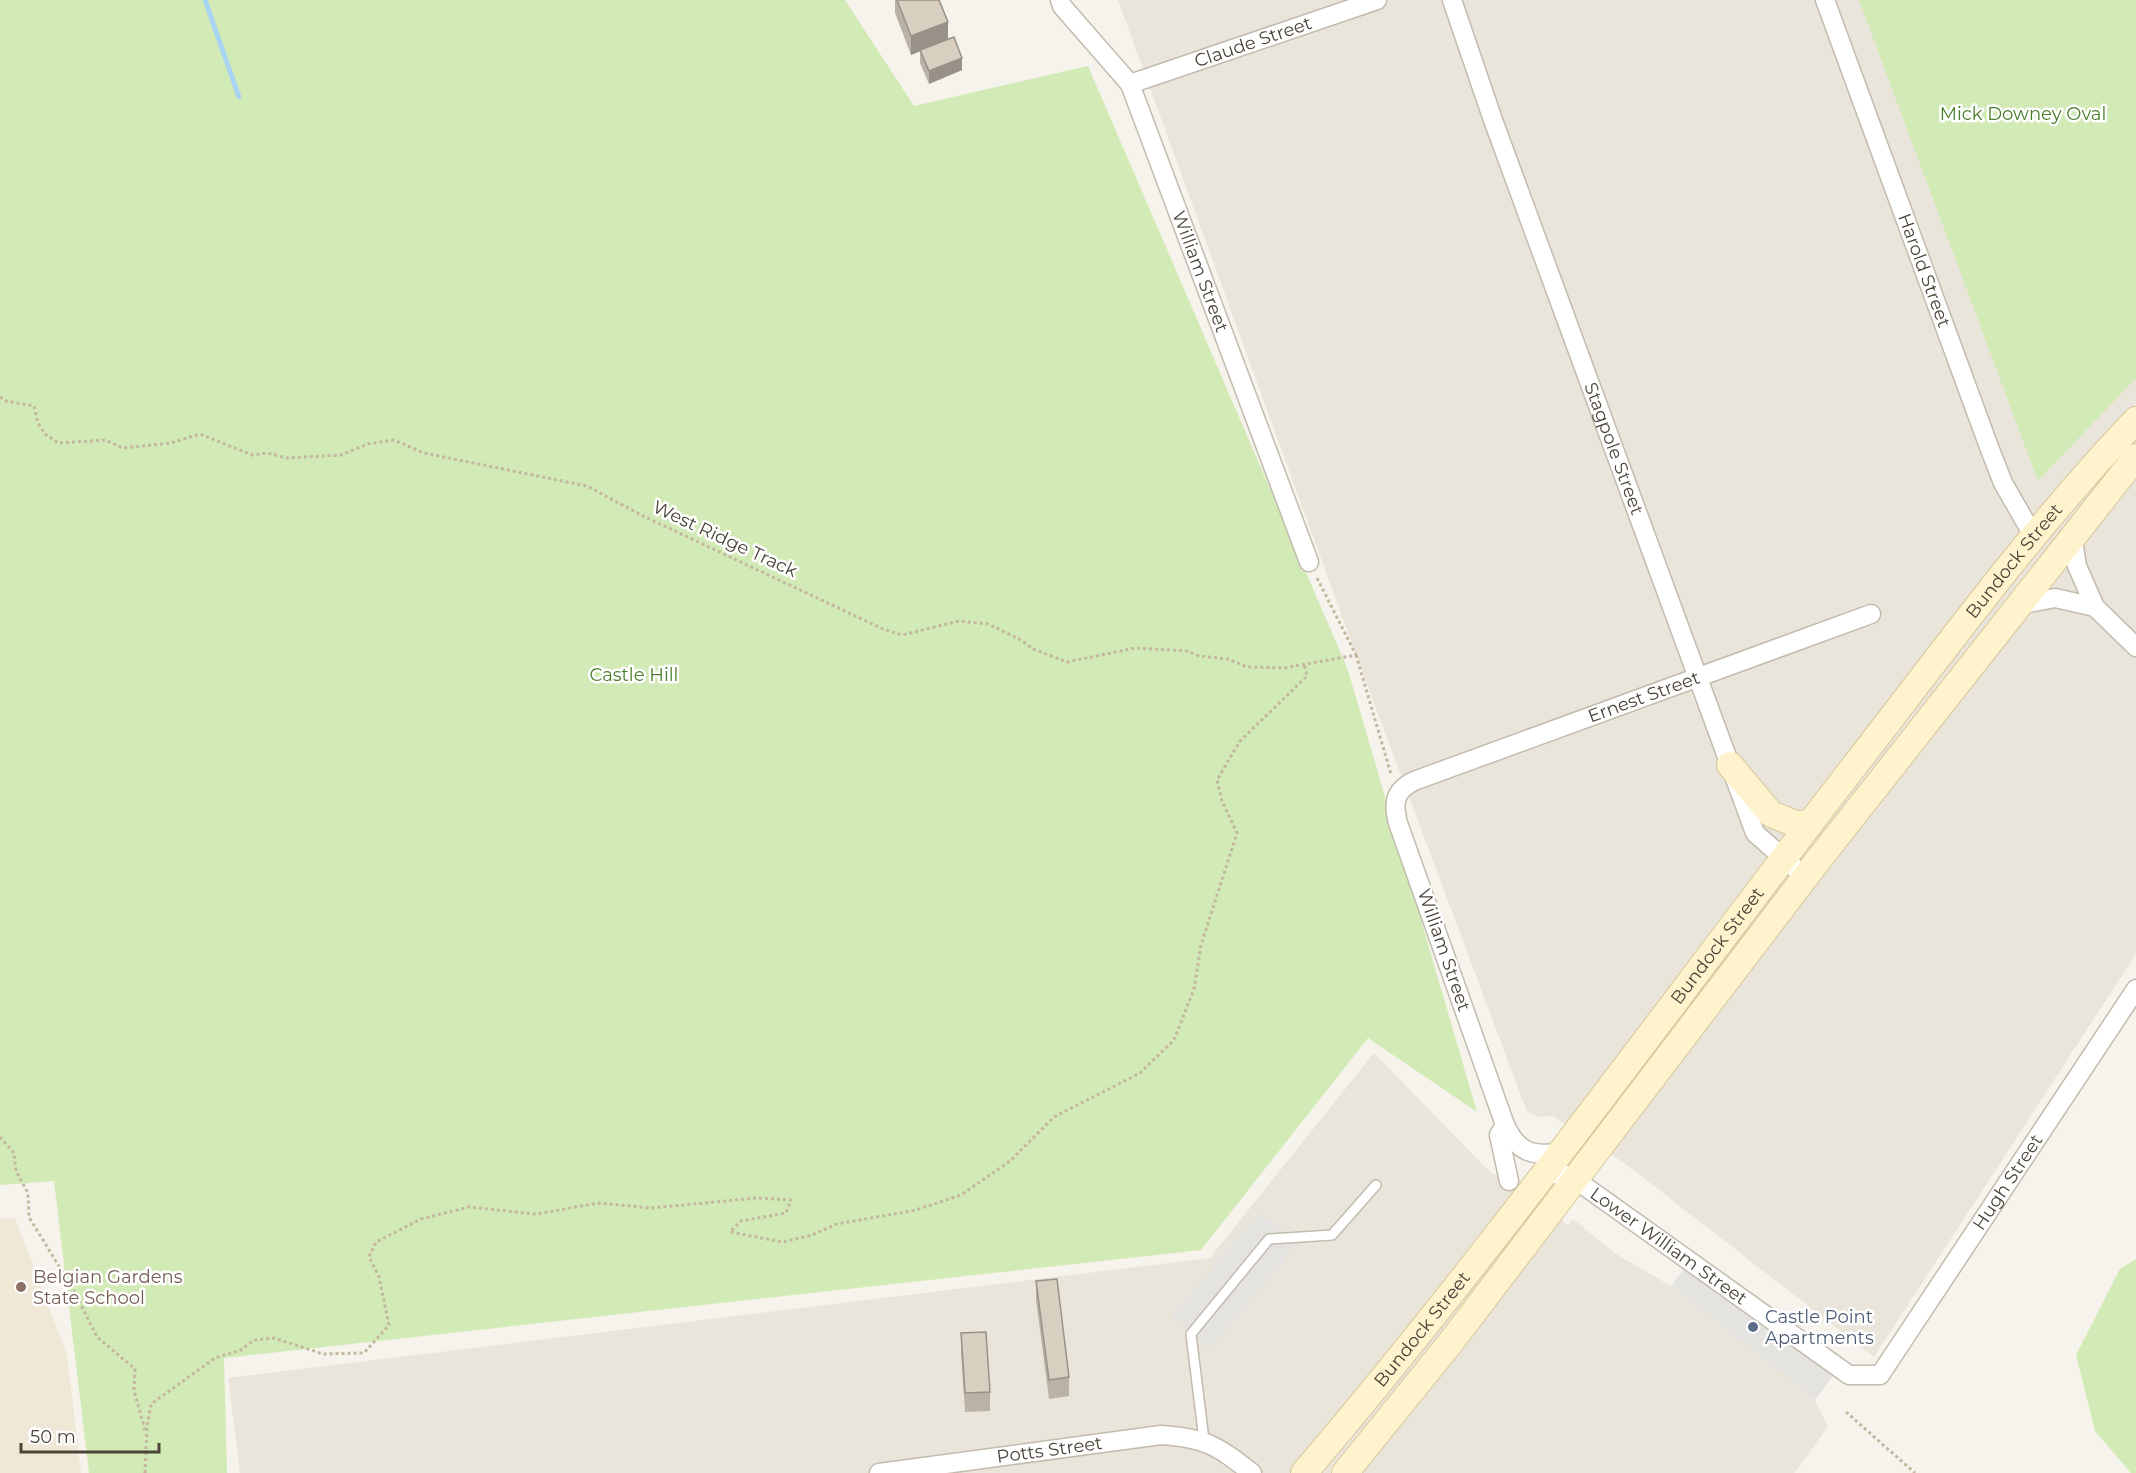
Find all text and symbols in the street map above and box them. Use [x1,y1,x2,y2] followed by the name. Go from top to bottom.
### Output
[1191,12,1315,72] street label: Claude Street
[1940,103,2106,125] park label: Mick Downey Oval
[1167,208,1233,335] street label: William Street
[1893,210,1955,330] street label: Harold Street
[1579,379,1648,518] street label: Stagpole Street
[649,496,801,582] street label: West Ridge Track
[1961,499,2067,623] street label: Bundock Street
[590,664,678,686] park label: Castle Hill
[1585,667,1703,728] street label: Ernest Street
[1666,883,1769,1009] street label: Bundock Street
[1413,886,1475,1014] street label: William Street
[1968,1130,2048,1234] street label: Hugh Street
[1586,1183,1751,1310] street label: Lower William Street
[33,1266,183,1309] place label: Belgian Gardens State School
[1369,1267,1475,1391] street label: Bundock Street
[14,1280,28,1294] marker: Belgian Gardens State School
[1765,1306,1874,1349] place label: Castle Point Apartments
[1746,1320,1760,1334] marker: Castle Point Apartments
[21,1416,159,1454] scale bar
[30,1426,76,1448] text: 50 m
[995,1432,1104,1468] street label: Potts Street

